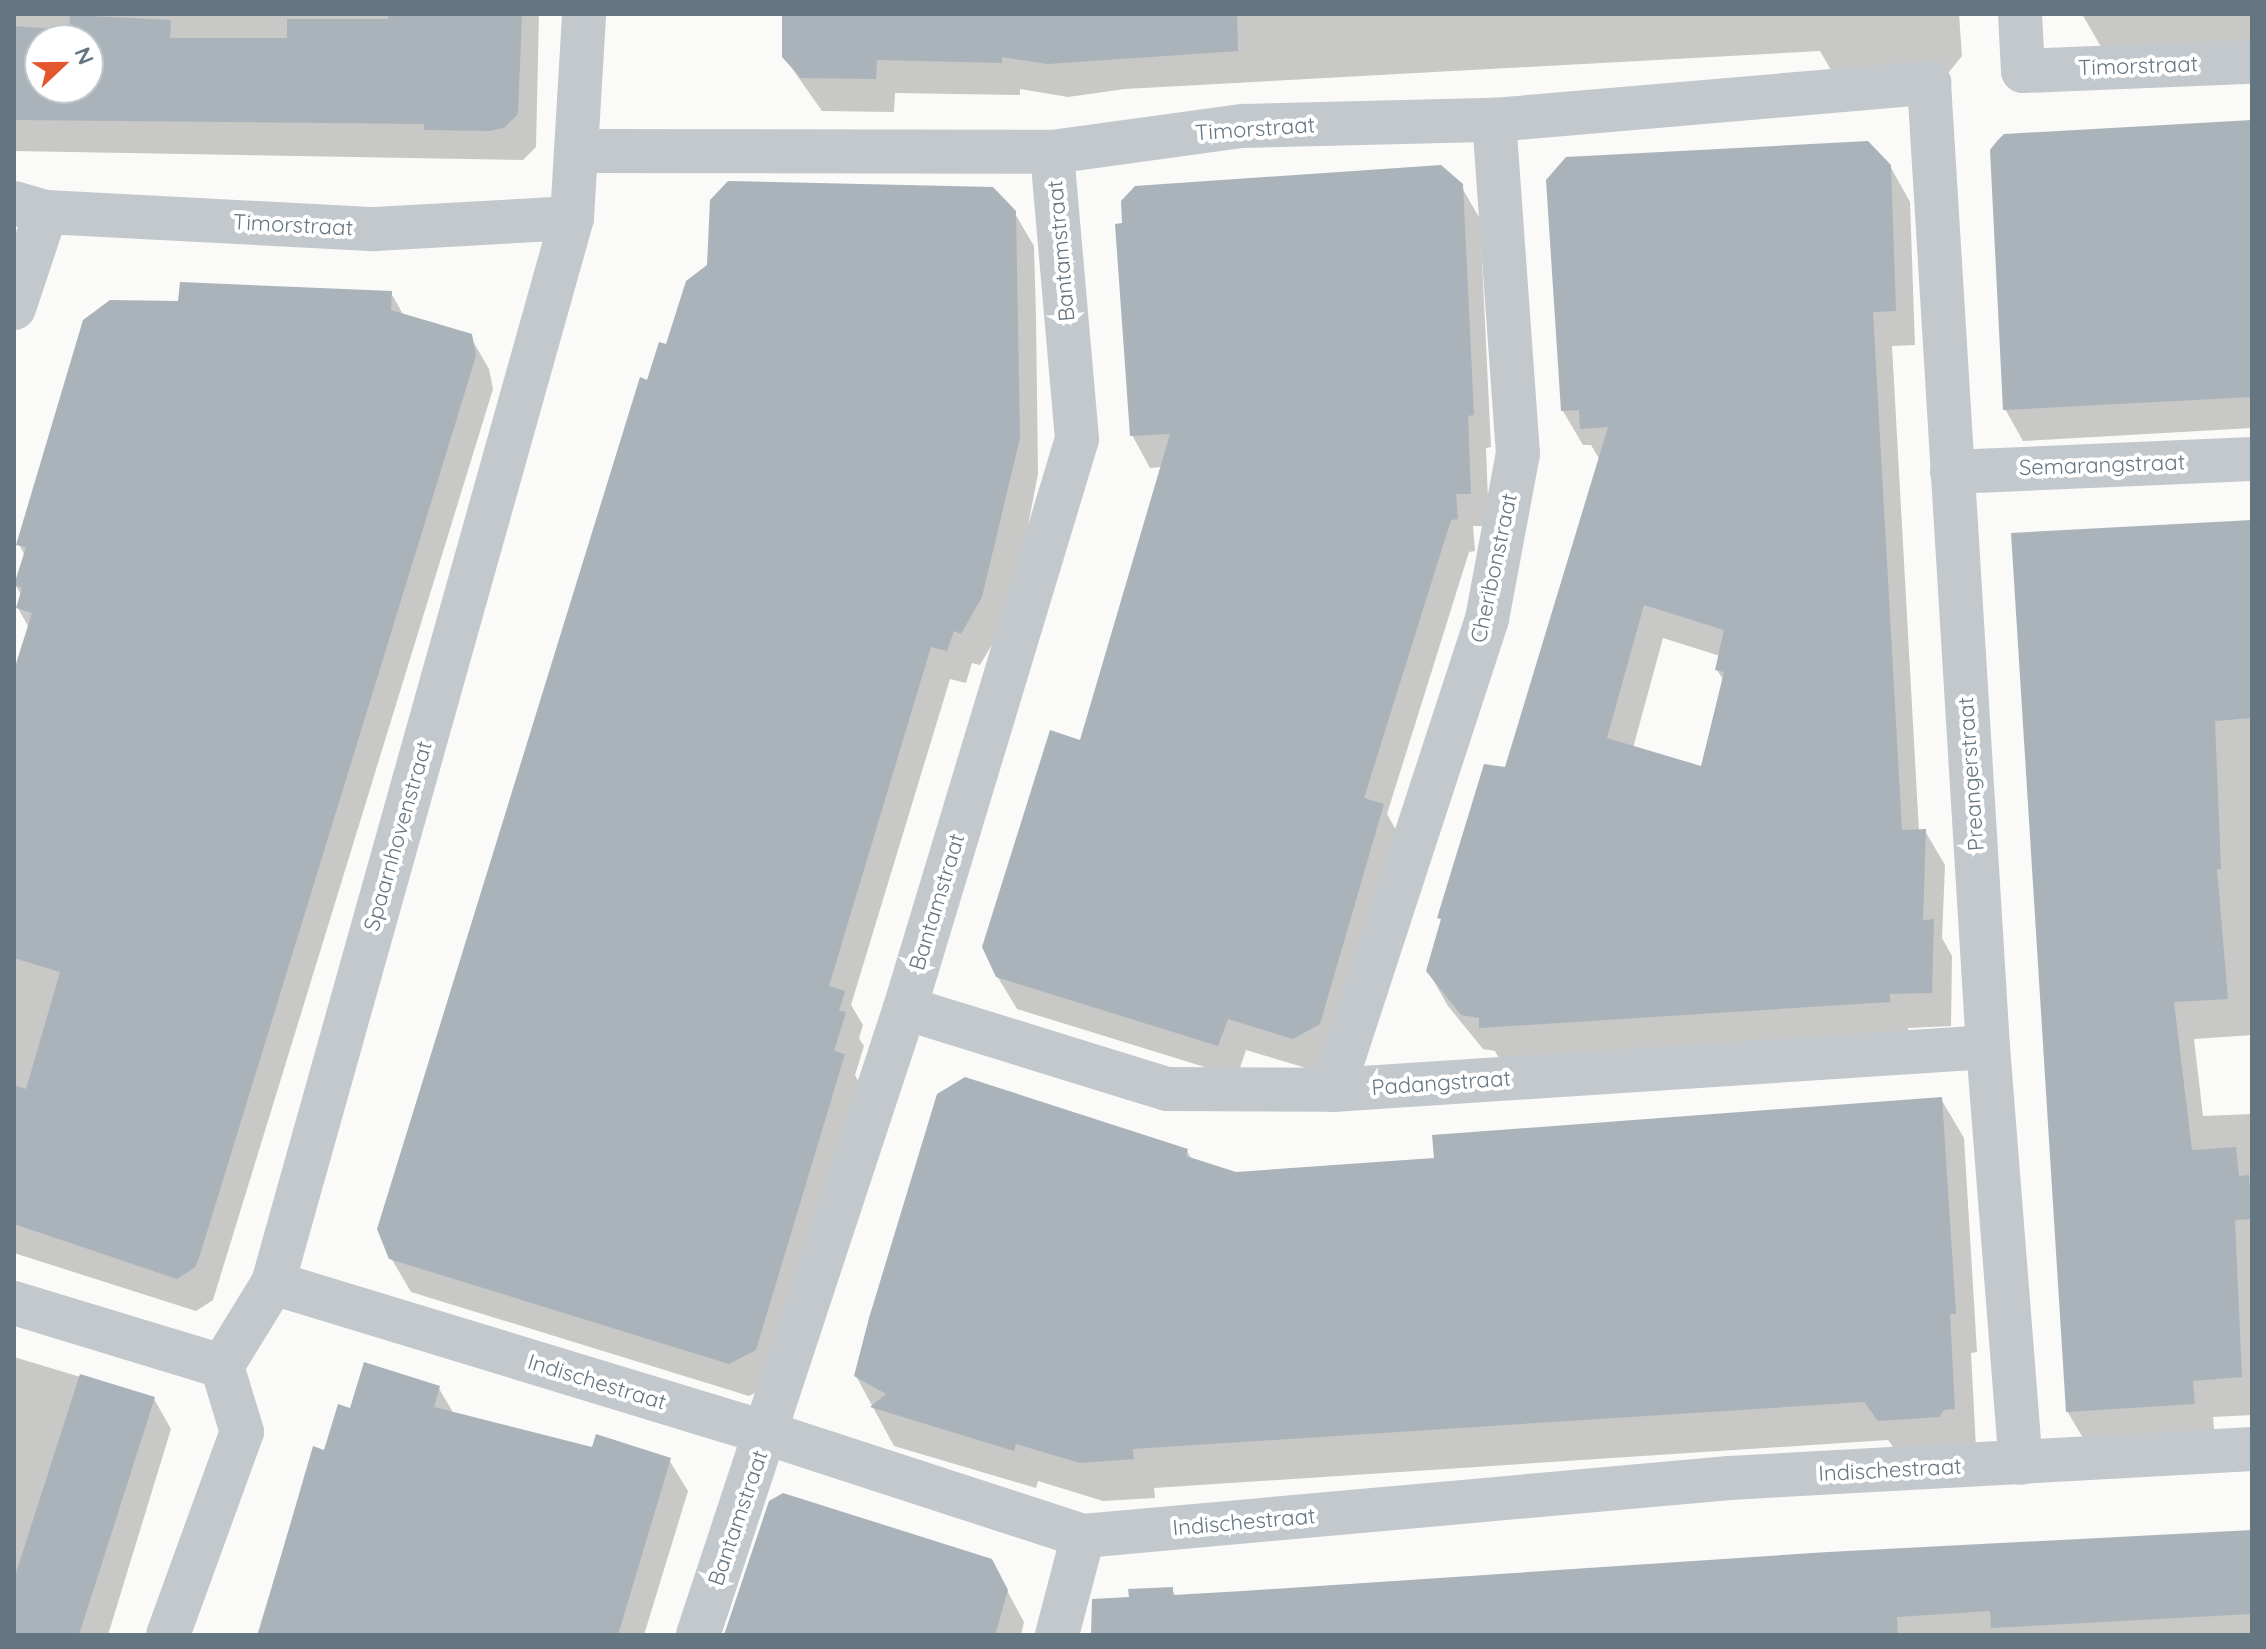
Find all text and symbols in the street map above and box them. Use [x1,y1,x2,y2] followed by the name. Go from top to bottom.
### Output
[24,24,104,104] north arrow
[68,43,100,68] text: N
[2078,51,2198,81] street label: Timorstraat
[1194,112,1316,146] street label: Timorstraat
[1042,179,1080,323] street label: Bantamstraat
[232,209,354,241] street label: Timorstraat
[2018,449,2186,481] street label: Semarangstraat
[1465,491,1523,645] street label: Cheribonstraat
[1952,696,1990,852] street label: Preangerstraat
[358,738,438,934] street label: Spaarnhovenstraat
[904,830,970,974] street label: Bantamstraat
[1370,1065,1512,1101] street label: Padangstraat
[525,1348,669,1416] street label: Indischestraat
[702,1447,774,1589] street label: Bantamstraat
[1818,1453,1962,1487] street label: Indischestraat
[1172,1503,1316,1541] street label: Indischestraat

